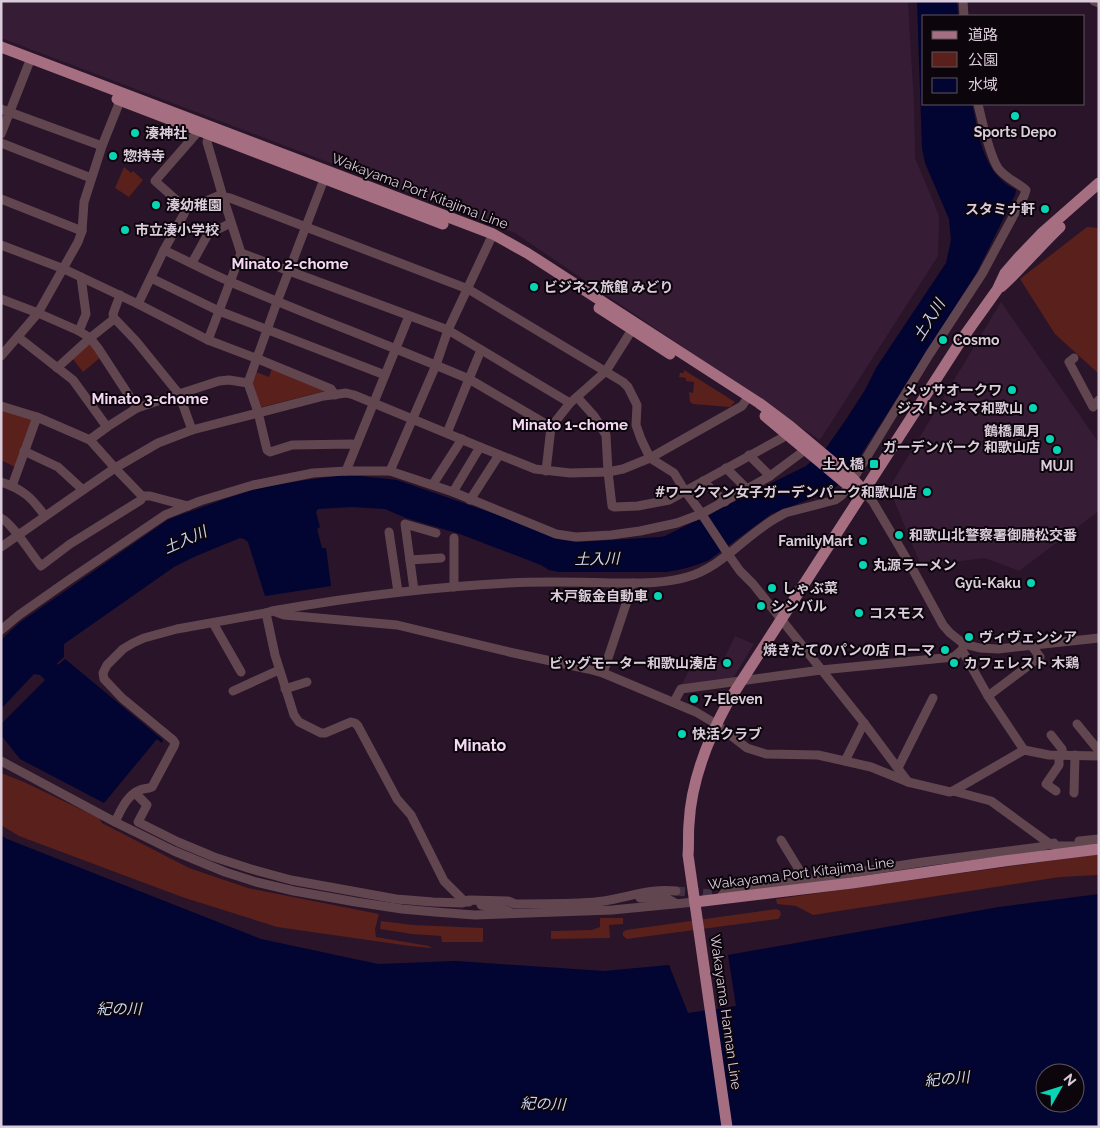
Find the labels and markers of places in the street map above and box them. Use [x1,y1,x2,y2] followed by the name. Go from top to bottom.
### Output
[1009,110,1021,122] marker: Sports Depo
[974,124,1057,140] place label: Sports Depo
[145,125,187,141] place label: 湊神社
[129,127,141,139] marker: 湊神社
[123,148,165,164] place label: 惣持寺
[107,150,119,162] marker: 惣持寺
[166,197,222,213] place label: 湊幼稚園
[150,199,162,211] marker: 湊幼稚園
[965,201,1035,217] place label: スタミナ軒
[1039,203,1051,215] marker: スタミナ軒
[135,222,219,238] place label: 市立湊小学校
[119,224,131,236] marker: 市立湊小学校
[544,279,673,295] place label: ビジネス旅館 みどり
[528,281,540,293] marker: ビジネス旅館 みどり
[953,332,1000,348] place label: Cosmo
[937,334,949,346] marker: Cosmo
[904,382,1002,398] place label: メッサオークワ
[1006,384,1018,396] marker: メッサオークワ
[897,400,1023,416] place label: ジストシネマ和歌山
[1027,402,1039,414] marker: ジストシネマ和歌山
[883,423,1040,455] place label: 鶴橋風月 ガーデンパーク 和歌山店
[1044,433,1056,445] marker: 鶴橋風月 ガーデンパーク 和歌山店
[1051,444,1063,456] marker: MUJI
[822,456,864,472] place label: 土入橋
[868,458,880,470] marker: 土入橋
[1040,458,1074,474] place label: MUJI
[655,484,917,500] place label: #ワークマン女子ガーデンパーク和歌山店
[921,486,933,498] marker: #ワークマン女子ガーデンパーク和歌山店
[909,527,1077,543] place label: 和歌山北警察署御膳松交番
[893,529,905,541] marker: 和歌山北警察署御膳松交番
[778,533,854,549] place label: FamilyMart
[857,535,869,547] marker: FamilyMart
[873,557,956,573] place label: 丸源ラーメン
[857,559,869,571] marker: 丸源ラーメン
[955,575,1021,591] place label: Gyū-Kaku
[1025,577,1037,589] marker: Gyū-Kaku
[782,580,838,596] place label: しゃぶ菜
[766,582,778,594] marker: しゃぶ菜
[550,588,648,604] place label: 木戸鈑金自動車
[652,590,664,602] marker: 木戸鈑金自動車
[771,598,827,614] place label: シンバル
[755,600,767,612] marker: シンバル
[869,605,925,621] place label: コスモス
[853,607,865,619] marker: コスモス
[979,629,1077,645] place label: ヴィヴェンシア
[963,631,975,643] marker: ヴィヴェンシア
[763,642,935,658] place label: 焼きたてのパンの店 ローマ
[939,644,951,656] marker: 焼きたてのパンの店 ローマ
[549,655,717,671] place label: ビッグモーター和歌山湊店
[964,655,1079,671] place label: カフェレスト 木鶏
[721,657,733,669] marker: ビッグモーター和歌山湊店
[948,657,960,669] marker: カフェレスト 木鶏
[704,691,763,707] place label: 7-Eleven
[688,693,700,705] marker: 7-Eleven
[692,726,762,742] place label: 快活クラブ
[676,728,688,740] marker: 快活クラブ

